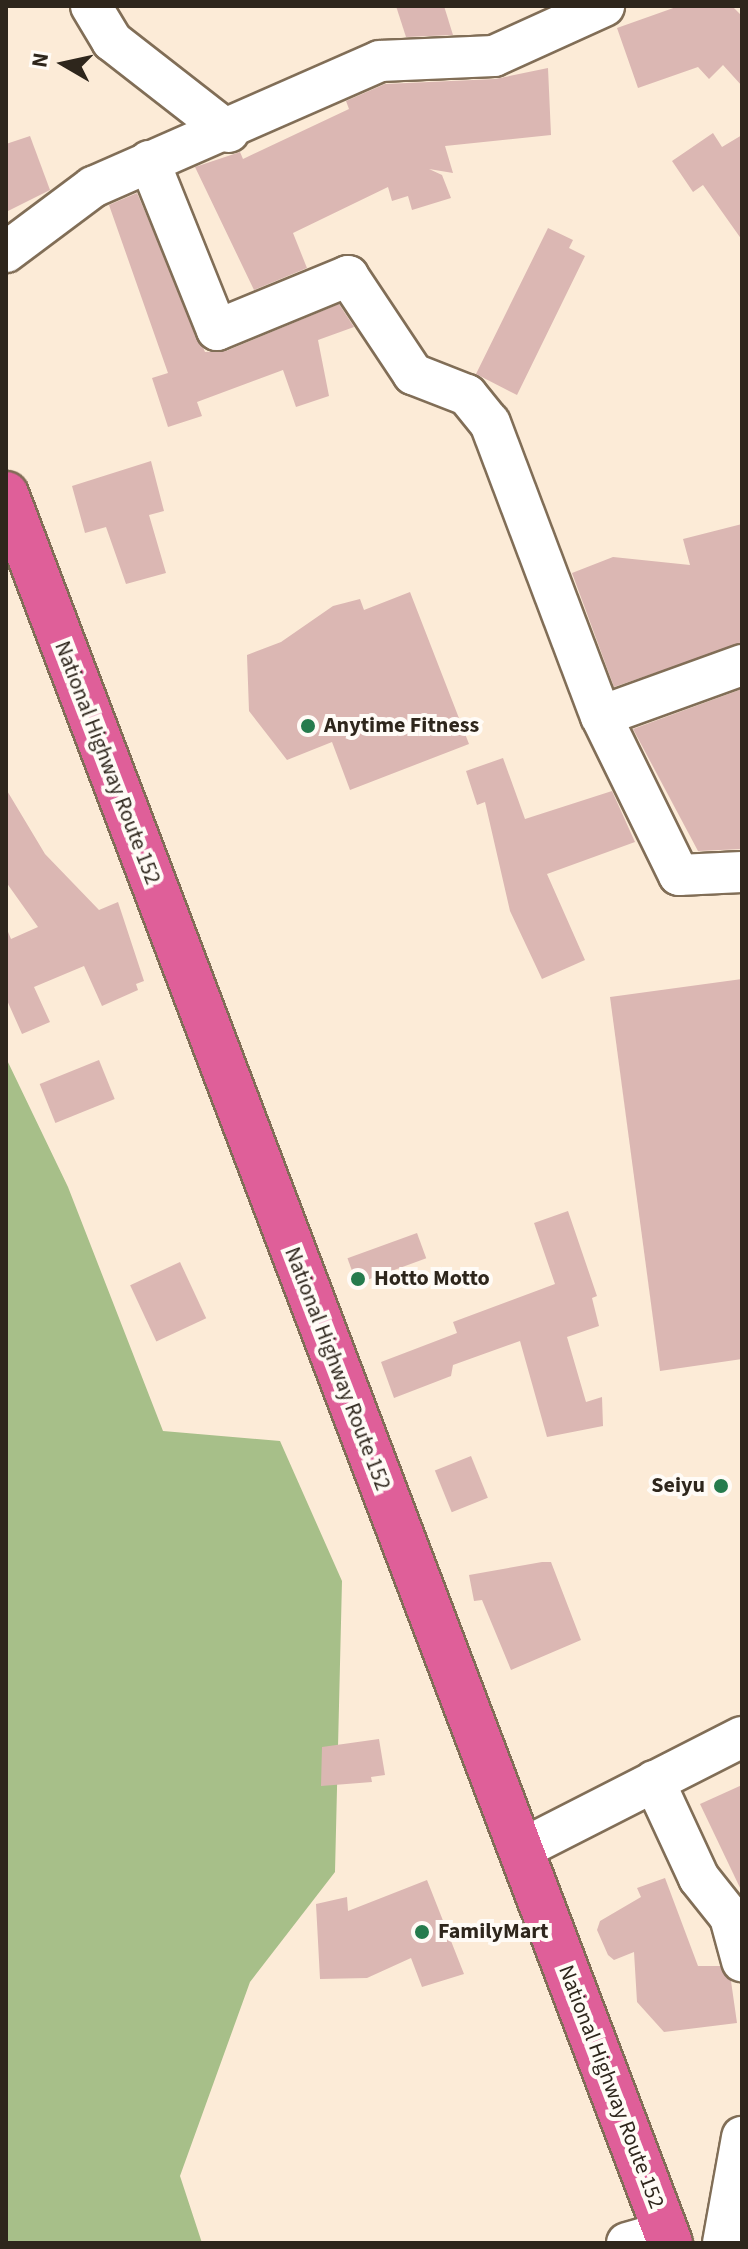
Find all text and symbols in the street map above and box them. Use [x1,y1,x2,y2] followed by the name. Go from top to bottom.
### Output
[24,24,104,104] north arrow
[23,51,57,70] text: N
[48,638,166,888] street label: National Highway Route 152
[324,713,479,739] place label: Anytime Fitness
[299,717,317,735] marker: Anytime Fitness
[278,1244,396,1494] street label: National Highway Route 152
[374,1266,490,1292] place label: Hotto Motto
[349,1270,367,1288] marker: Hotto Motto
[651,1473,705,1499] place label: Seiyu
[712,1477,730,1495] marker: Seiyu
[438,1919,549,1945] place label: FamilyMart
[413,1923,431,1941] marker: FamilyMart
[552,1962,670,2212] street label: National Highway Route 152

